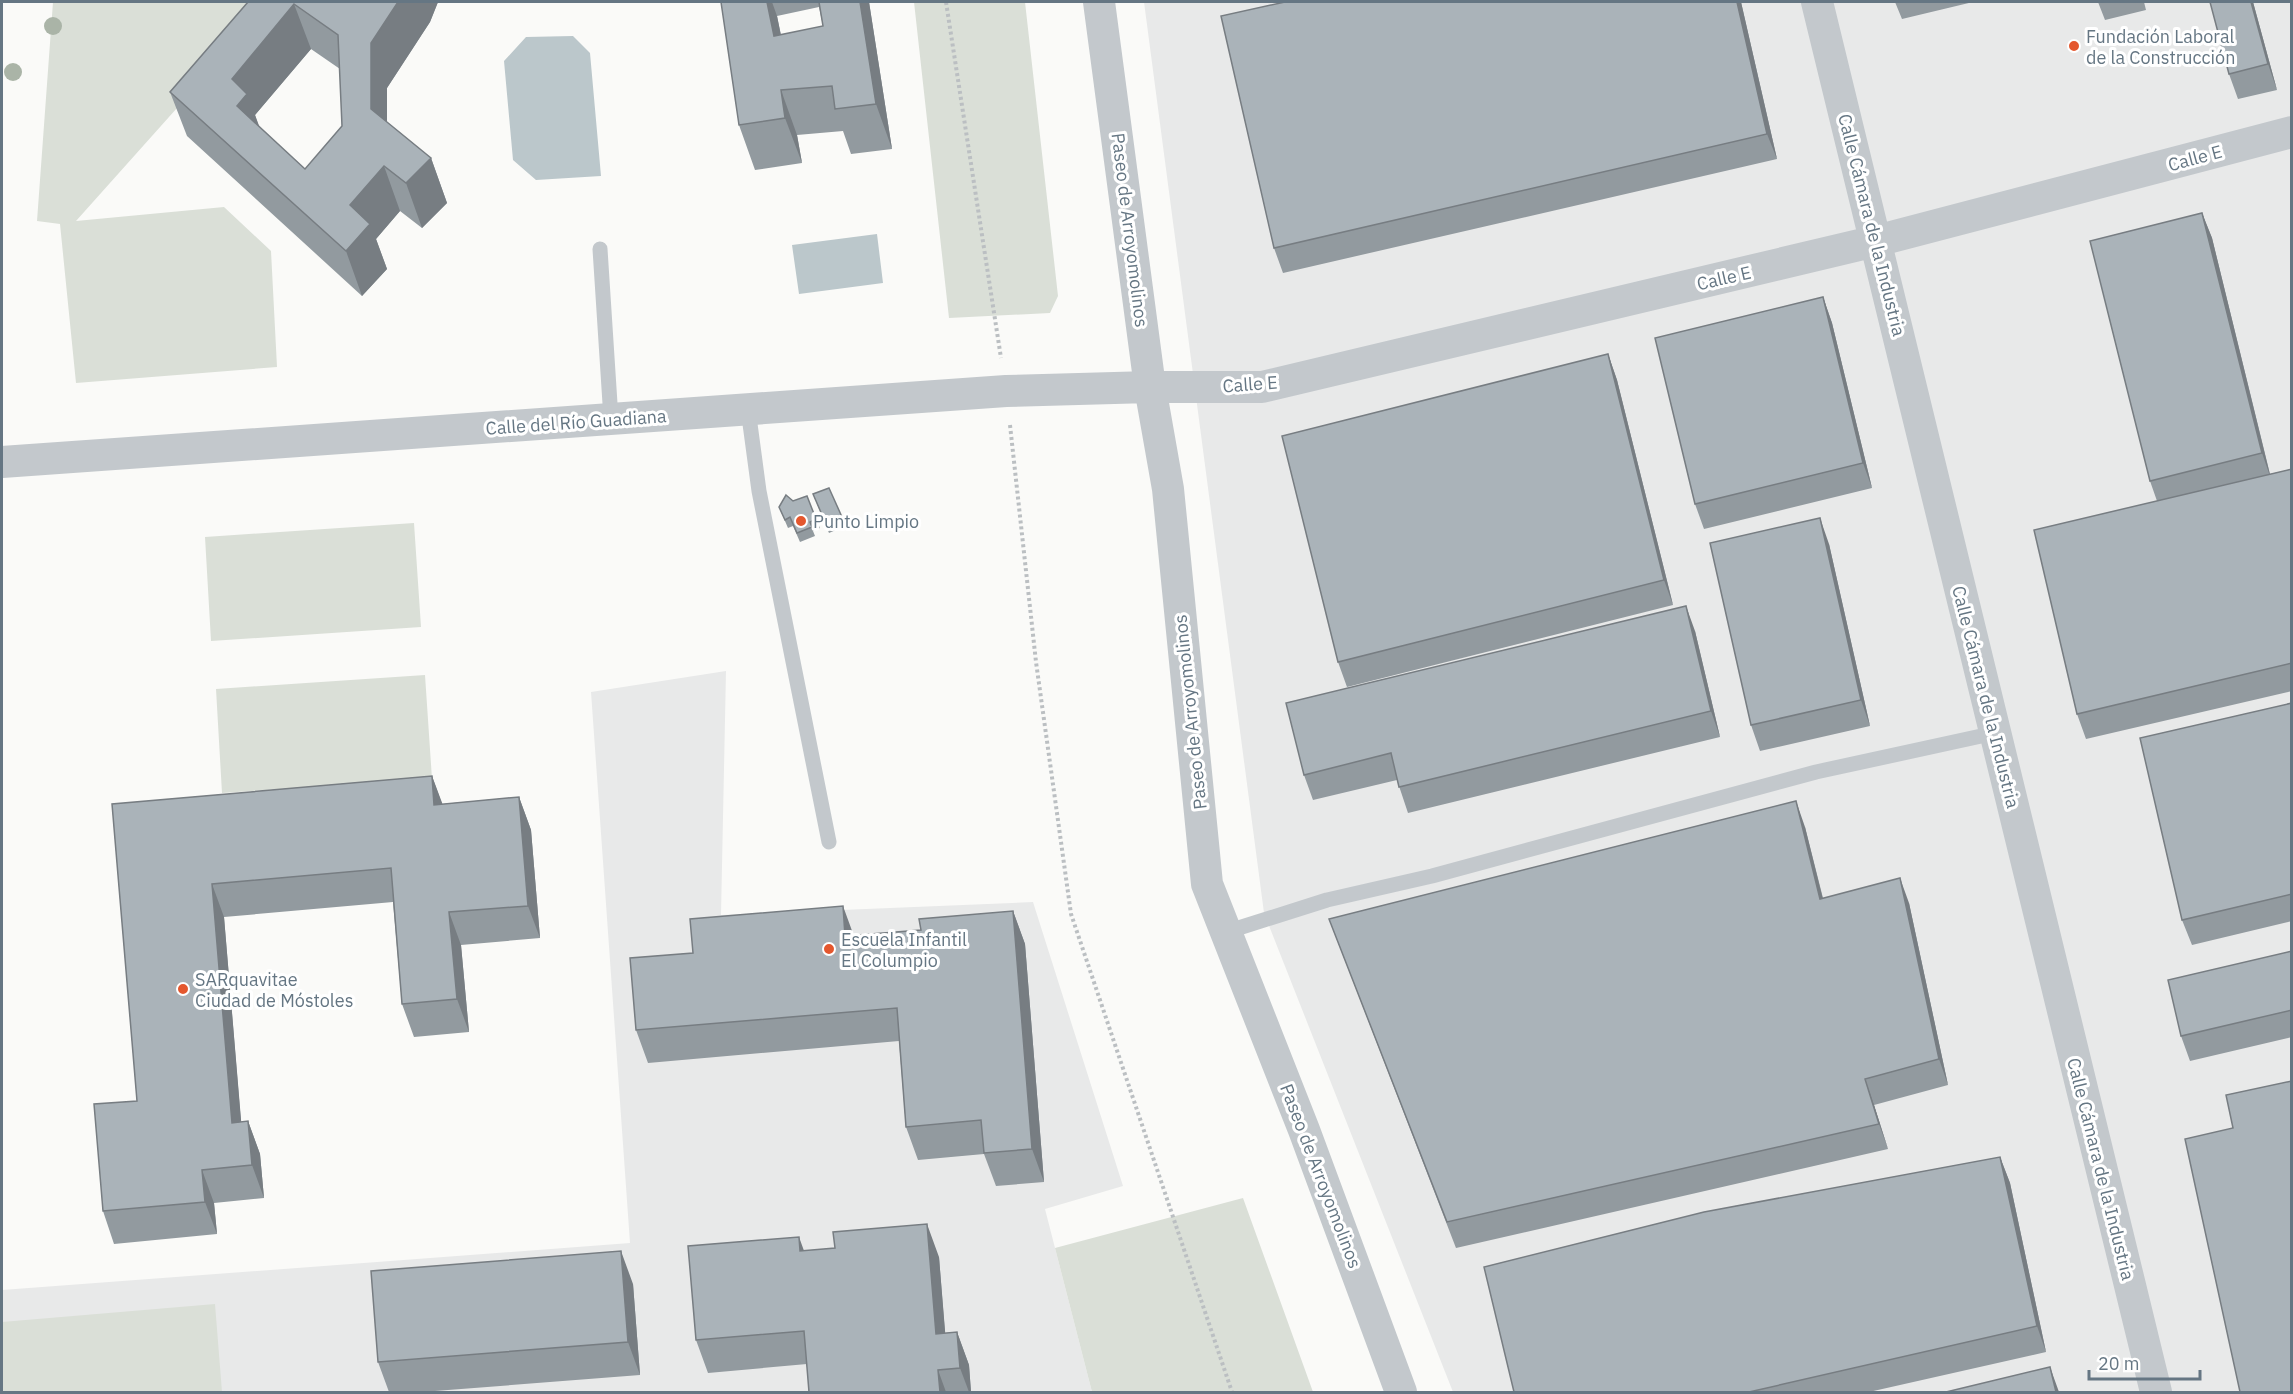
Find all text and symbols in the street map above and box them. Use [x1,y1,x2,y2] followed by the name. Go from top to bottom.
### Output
[2086,25,2235,69] place label: Fundación Laboral de la Construcción
[2067,39,2081,53] marker: Fundación Laboral de la Construcción
[1833,111,1911,339] street label: Calle Cámara de la Industria
[1107,131,1153,329] street label: Paseo de Arroyomolinos
[2165,140,2225,176] street label: Calle E
[1695,261,1753,295] street label: Calle E
[1222,371,1278,397] street label: Calle E
[485,404,668,440] street label: Calle del Río Guadiana
[813,510,919,533] place label: Punto Limpio
[794,514,808,528] marker: Punto Limpio
[1947,583,2025,811] street label: Calle Cámara de la Industria
[1168,613,1212,811] street label: Paseo de Arroyomolinos
[841,928,967,972] place label: Escuela Infantil El Columpio
[822,942,836,956] marker: Escuela Infantil El Columpio
[195,968,353,1012] place label: SARquavitae Ciudad de Móstoles
[176,982,190,996] marker: SARquavitae Ciudad de Móstoles
[2062,1055,2140,1283] street label: Calle Cámara de la Industria
[1275,1080,1367,1272] street label: Paseo de Arroyomolinos
[2089,1343,2200,1381] scale bar
[2098,1352,2140,1375] text: 20 m

